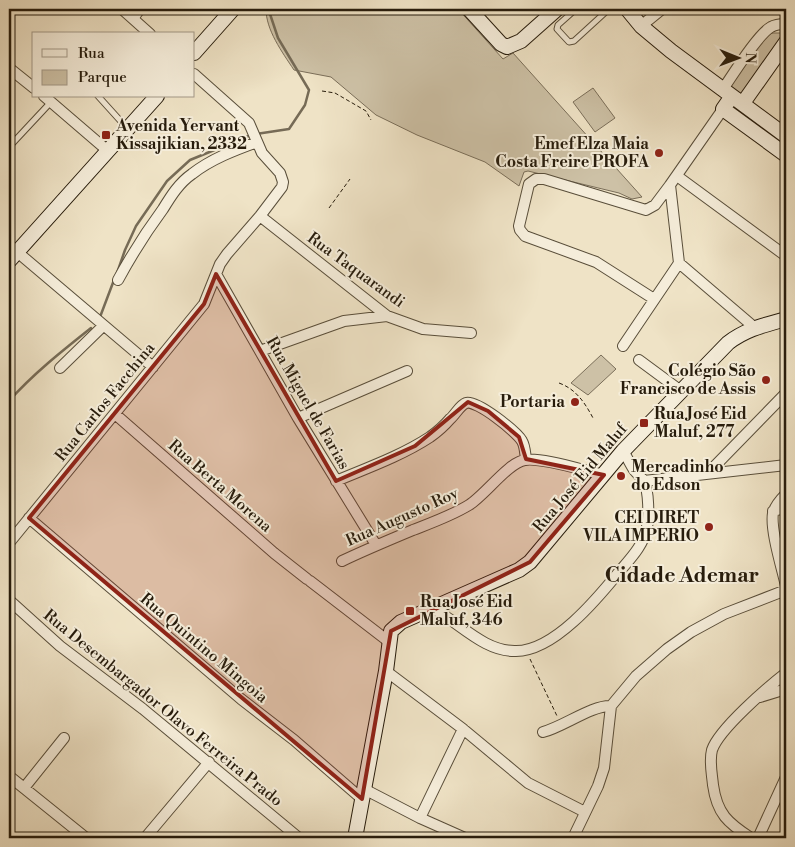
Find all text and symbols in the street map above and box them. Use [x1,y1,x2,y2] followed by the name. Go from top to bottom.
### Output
[32,32,195,98] legend
[712,32,762,82] north arrow
[78,44,105,63] text: Rua
[741,53,759,64] text: N
[78,68,127,87] text: Parque
[115,116,247,154] place label: Avenida Yervant Kissajikian, 2332
[100,129,112,141] marker: Avenida Yervant Kissajikian, 2332
[495,134,650,172] place label: Emef Elza Maia Costa Freire PROFA
[653,147,665,159] marker: Emef Elza Maia Costa Freire PROFA
[303,228,409,312] street label: Rua Taquarandi
[262,333,354,473] street label: Rua Miguel de Farias
[51,338,160,466] street label: Rua Carlos Facchina
[620,361,756,399] place label: Colégio São Francisco de Assis
[760,374,772,386] marker: Colégio São Francisco de Assis
[500,392,565,412] place label: Portaria
[569,396,581,408] marker: Portaria
[654,404,747,442] place label: Rua José Eid Maluf, 277
[638,417,650,429] marker: Rua José Eid Maluf, 277
[528,418,632,537] street label: Rua José Eid Maluf
[164,435,277,537] street label: Rua Berta Morena
[631,457,724,495] place label: Mercadinho do Edson
[615,470,627,482] marker: Mercadinho do Edson
[343,483,462,551] street label: Rua Augusto Roy
[582,508,699,546] place label: CEI DIRET VILA IMPERIO
[703,521,715,533] marker: CEI DIRET VILA IMPERIO
[605,563,759,589] district label: Cidade Ademar
[136,589,273,708] street label: Rua Quintino Mingoia
[420,592,513,630] place label: Rua José Eid Maluf, 346
[39,605,287,811] street label: Rua Desembargador Olavo Ferreira Prado
[404,605,416,617] marker: Rua José Eid Maluf, 346

